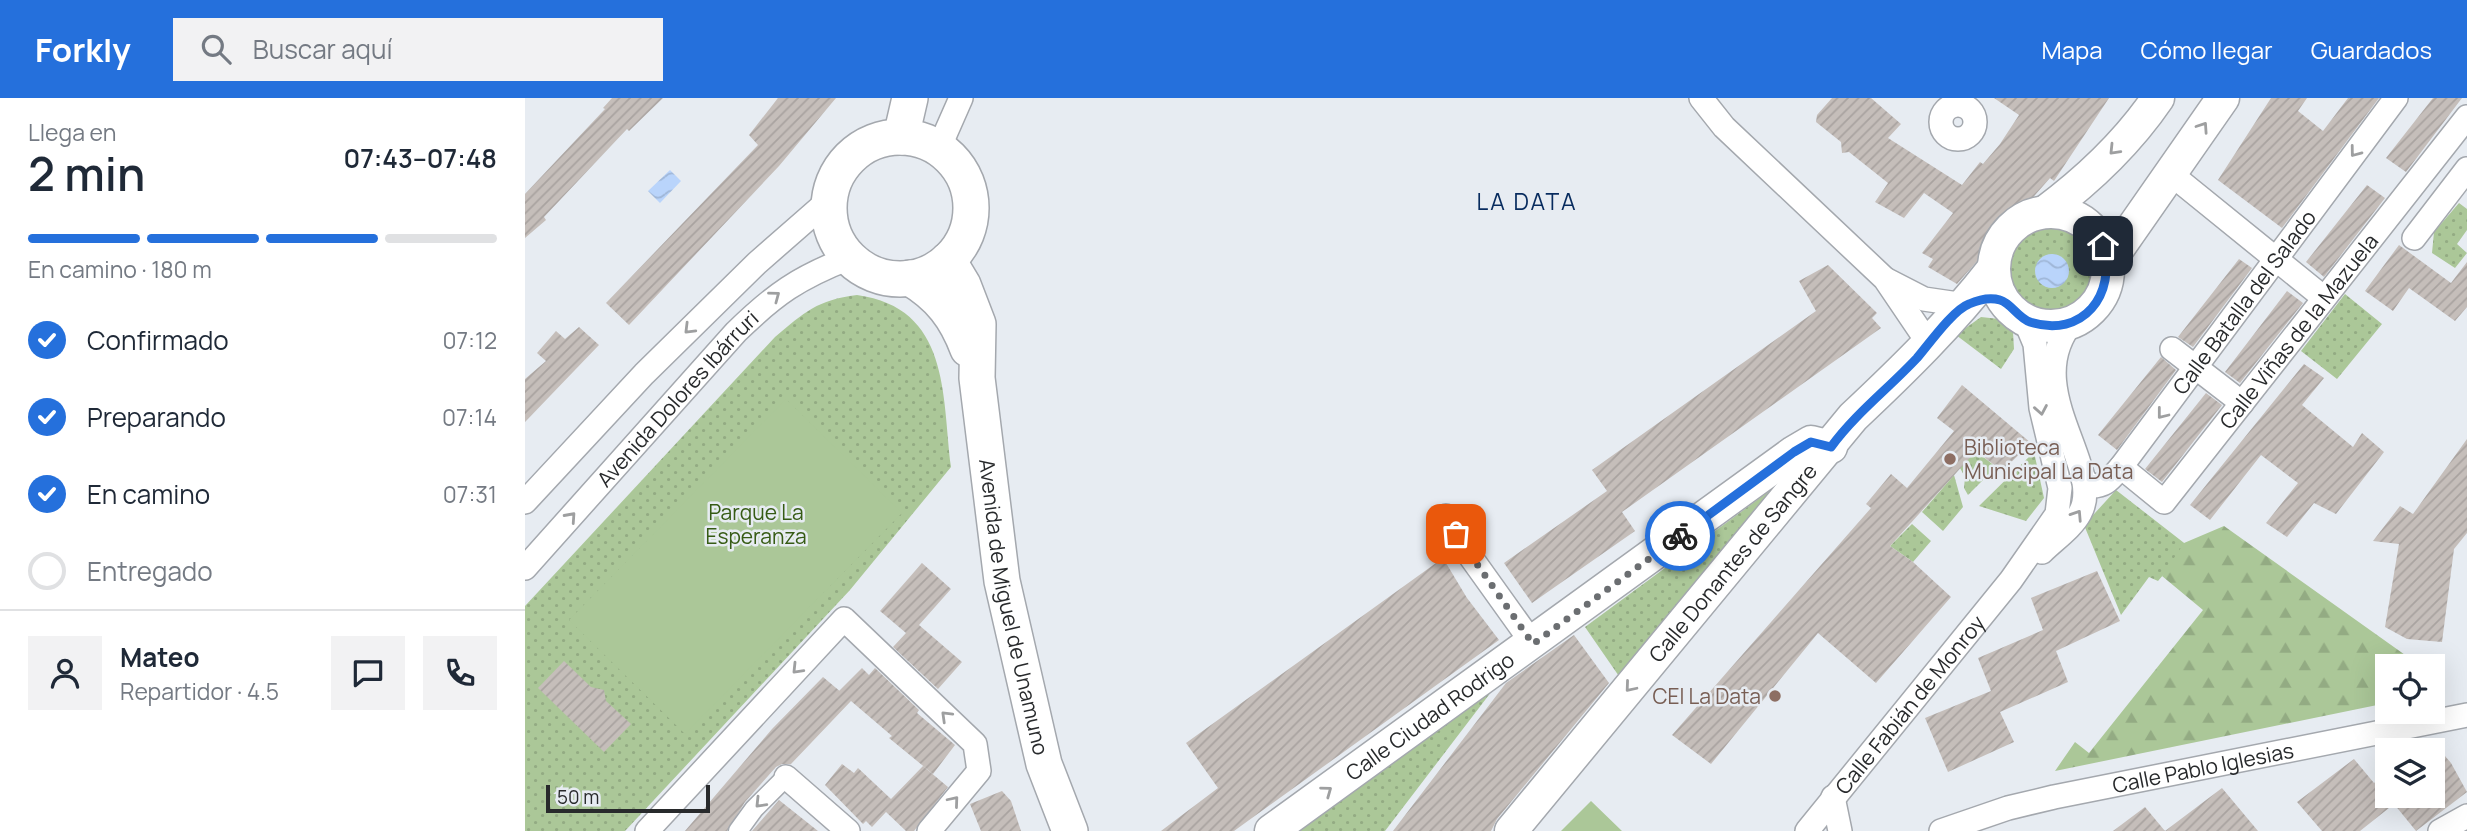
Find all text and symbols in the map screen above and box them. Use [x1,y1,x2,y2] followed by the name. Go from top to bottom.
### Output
[173,18,663,81] search box
[35,27,131,72] text: Forkly
[197,30,235,68] icon: search
[253,31,393,67] text: Buscar aquí
[2042,33,2103,66] text: Mapa
[2141,33,2273,66] text: Cómo llegar
[2311,33,2432,66] text: Guardados
[28,116,116,148] text: Llega en
[2195,122,2207,135] one-way arrow
[343,140,497,176] text: 07:43–07:48
[28,142,145,205] text: 2 min
[2110,142,2123,155] one-way arrow
[2351,145,2363,157] one-way arrow
[1477,185,1577,217] district label: LA DATA
[2166,204,2322,400] street label: Calle Batalla del Salado
[2073,216,2133,276] pin
[2084,227,2122,265] icon: home
[2213,228,2384,434] street label: Calle Viñas de la Mazuela
[28,253,212,285] text: En camino · 180 m
[767,291,779,304] one-way arrow
[590,304,764,492] street label: Avenida Dolores Ibárruri
[28,321,66,359] icon: check
[685,321,698,334] one-way arrow
[87,322,229,358] text: Confirmado
[442,324,497,356] text: 07:12
[28,398,66,436] icon: check
[87,399,226,435] text: Preparando
[442,401,497,433] text: 07:14
[2033,404,2048,416] one-way arrow
[2157,406,2170,419] one-way arrow
[1964,433,2133,485] place label: Biblioteca Municipal La Data
[1942,451,1958,467] marker: Biblioteca Municipal La Data
[973,457,1055,758] street label: Avenida de Miguel de Unamuno
[1642,457,1823,668] street label: Calle Donantes de Sangre
[28,475,66,513] icon: check
[87,476,210,512] text: En camino
[443,478,497,510] text: 07:31
[705,498,807,550] park label: Parque La Esperanza
[1645,501,1715,571] courier
[1426,504,1486,564] pin
[2068,510,2081,523] one-way arrow
[563,512,575,525] one-way arrow
[1437,515,1475,553] icon: bag
[1661,517,1699,555] icon: bike
[87,553,213,589] text: Entregado
[1829,609,1991,800] street label: Calle Fabián de Monroy
[28,636,102,710] button: person
[331,636,405,710] button: chat
[423,636,497,710] button: phone
[120,639,199,675] text: Mateo
[1340,645,1520,786] street label: Calle Ciudad Rodrigo
[2375,654,2445,808] map controls
[2375,654,2445,724] button: locate
[793,661,806,674] one-way arrow
[120,675,279,707] text: Repartidor · 4.5
[1626,680,1639,692] one-way arrow
[1652,682,1761,710] place label: CEI La Data
[1767,688,1783,704] marker: CEI La Data
[941,711,954,724] one-way arrow
[2110,736,2296,799] street label: Calle Pablo Iglesias
[2375,738,2445,808] button: layers
[546,782,711,814] scale bar
[557,784,599,810] text: 50 m
[1319,787,1332,799] one-way arrow
[756,795,769,808] one-way arrow
[946,796,959,809] one-way arrow

